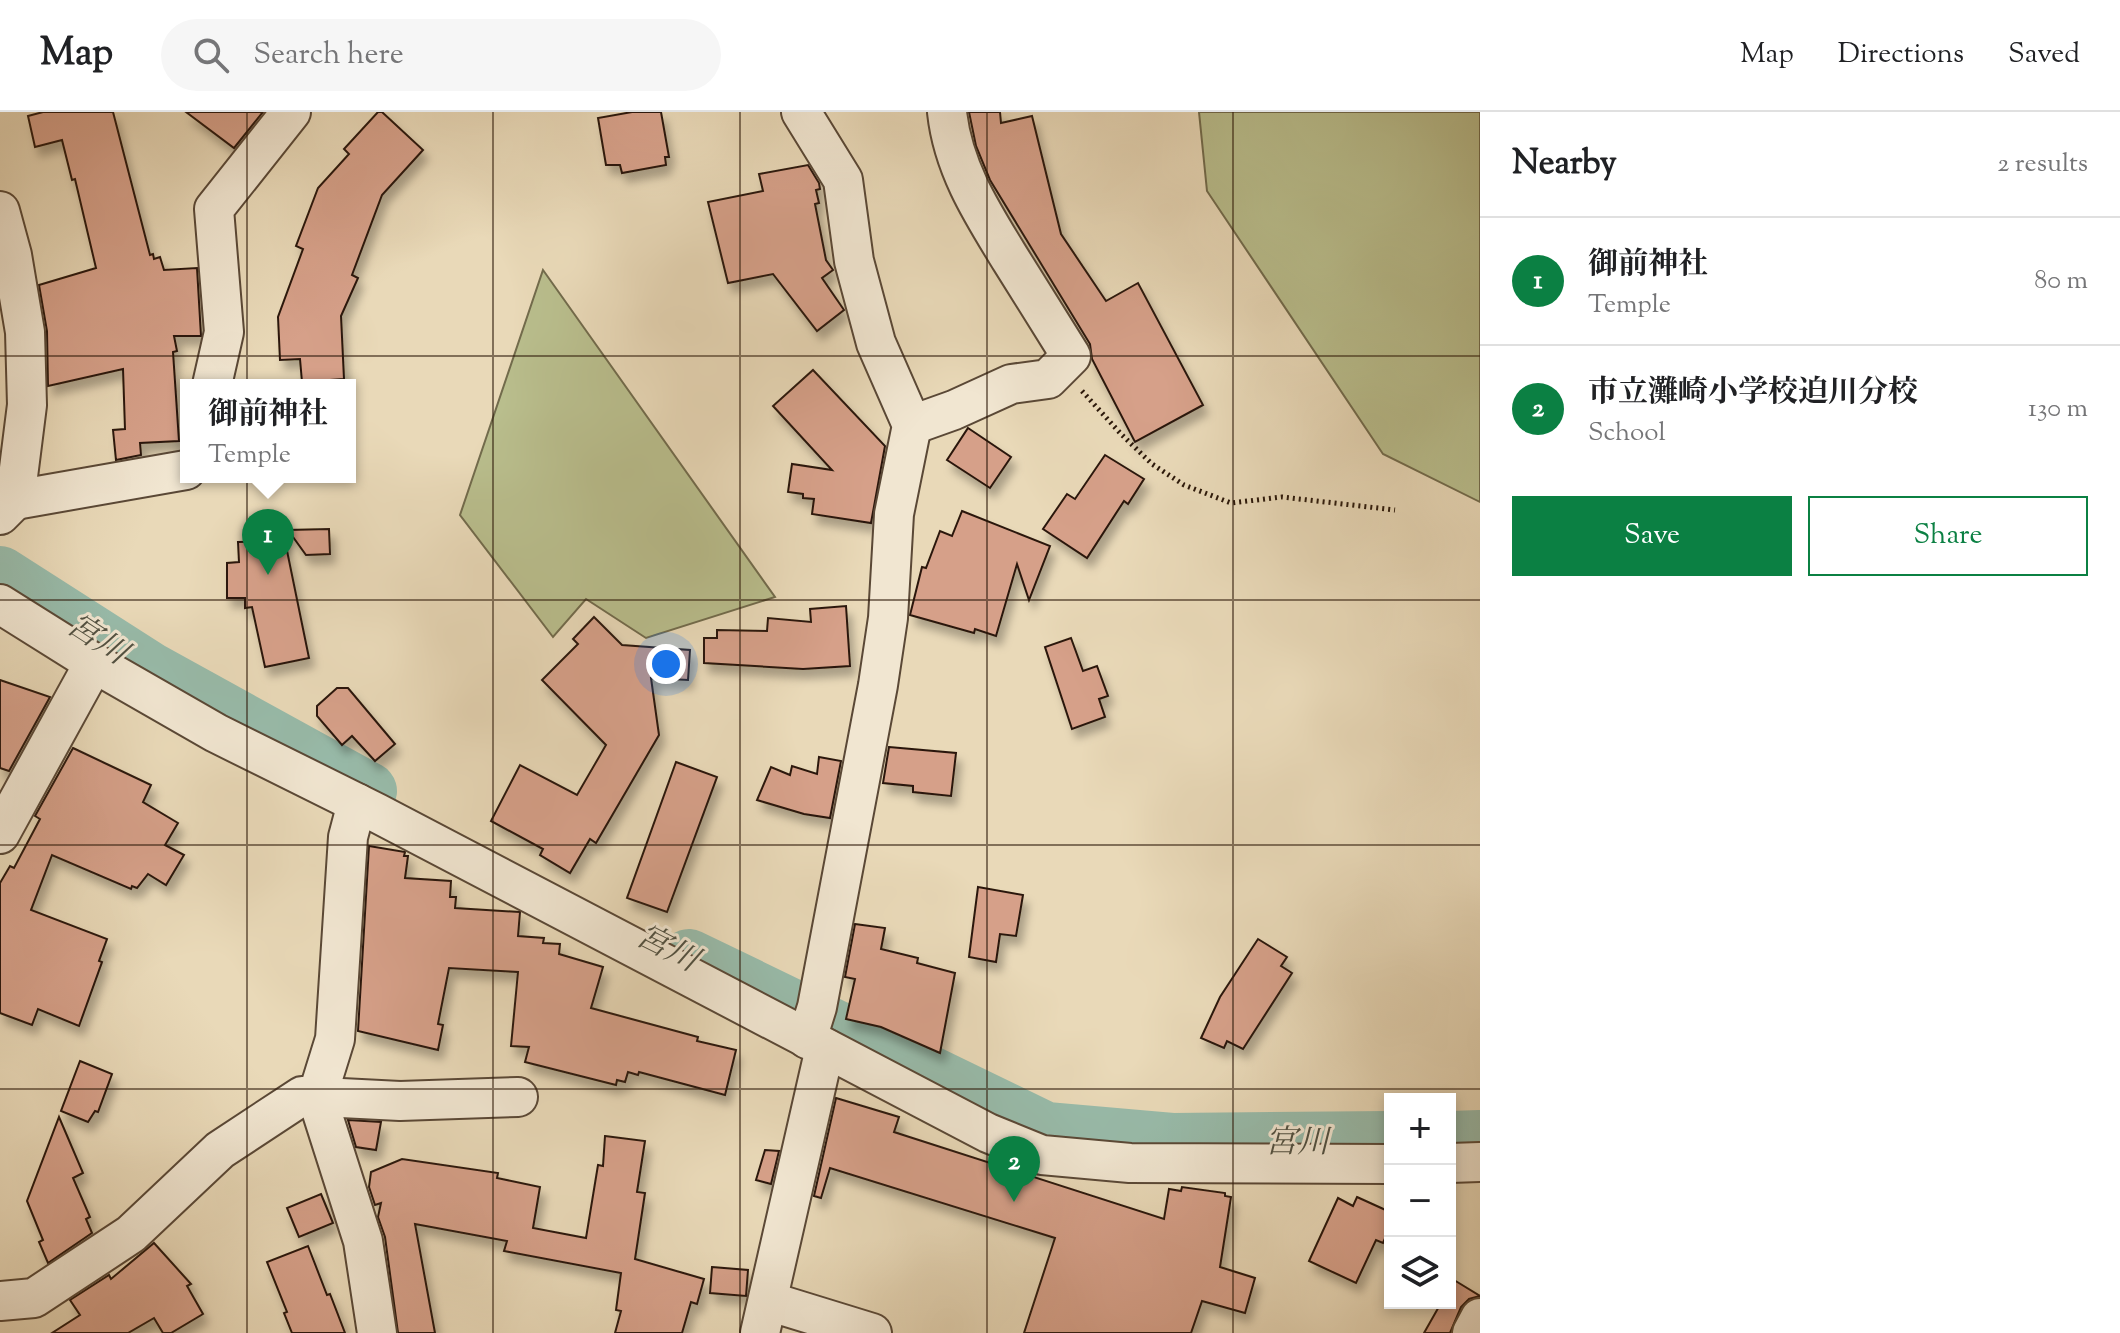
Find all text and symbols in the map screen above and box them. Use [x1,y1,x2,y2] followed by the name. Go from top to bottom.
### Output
[161,19,721,91] search box
[40,28,113,82] text: Map
[189,33,233,77] icon: search
[253,34,404,77] text: Search here
[1740,35,1794,75] text: Map
[1838,35,1964,75] text: Directions
[2008,35,2080,75] text: Saved
[1512,140,1617,189] text: Nearby
[1997,146,2088,183] text: 2 results
[1588,244,1708,287] text: 御前神社
[1534,263,1542,300] text: 1
[2034,263,2088,300] text: 80 m
[1588,287,1671,324] text: Temple
[1588,372,1918,415] text: 市立灘崎小学校迫川分校
[180,379,356,483] popup
[1532,391,1544,428] text: 2
[2028,391,2088,428] text: 130 m
[208,394,328,437] text: 御前神社
[1588,415,1666,452] text: School
[208,437,291,474] text: Temple
[1512,496,1792,576] button: Save
[1808,496,2088,576] button: Share
[242,509,294,575] pin: 1
[57,604,138,679] water label: 宮川
[646,644,686,684] your location
[628,915,708,986] water label: 宮川
[1384,1093,1456,1309] map controls
[1384,1093,1456,1165] button: +
[1265,1121,1332,1167] water label: 宮川
[988,1136,1040,1202] pin: 2
[1384,1165,1456,1237] button: −
[1384,1237,1456,1309] button: layers

